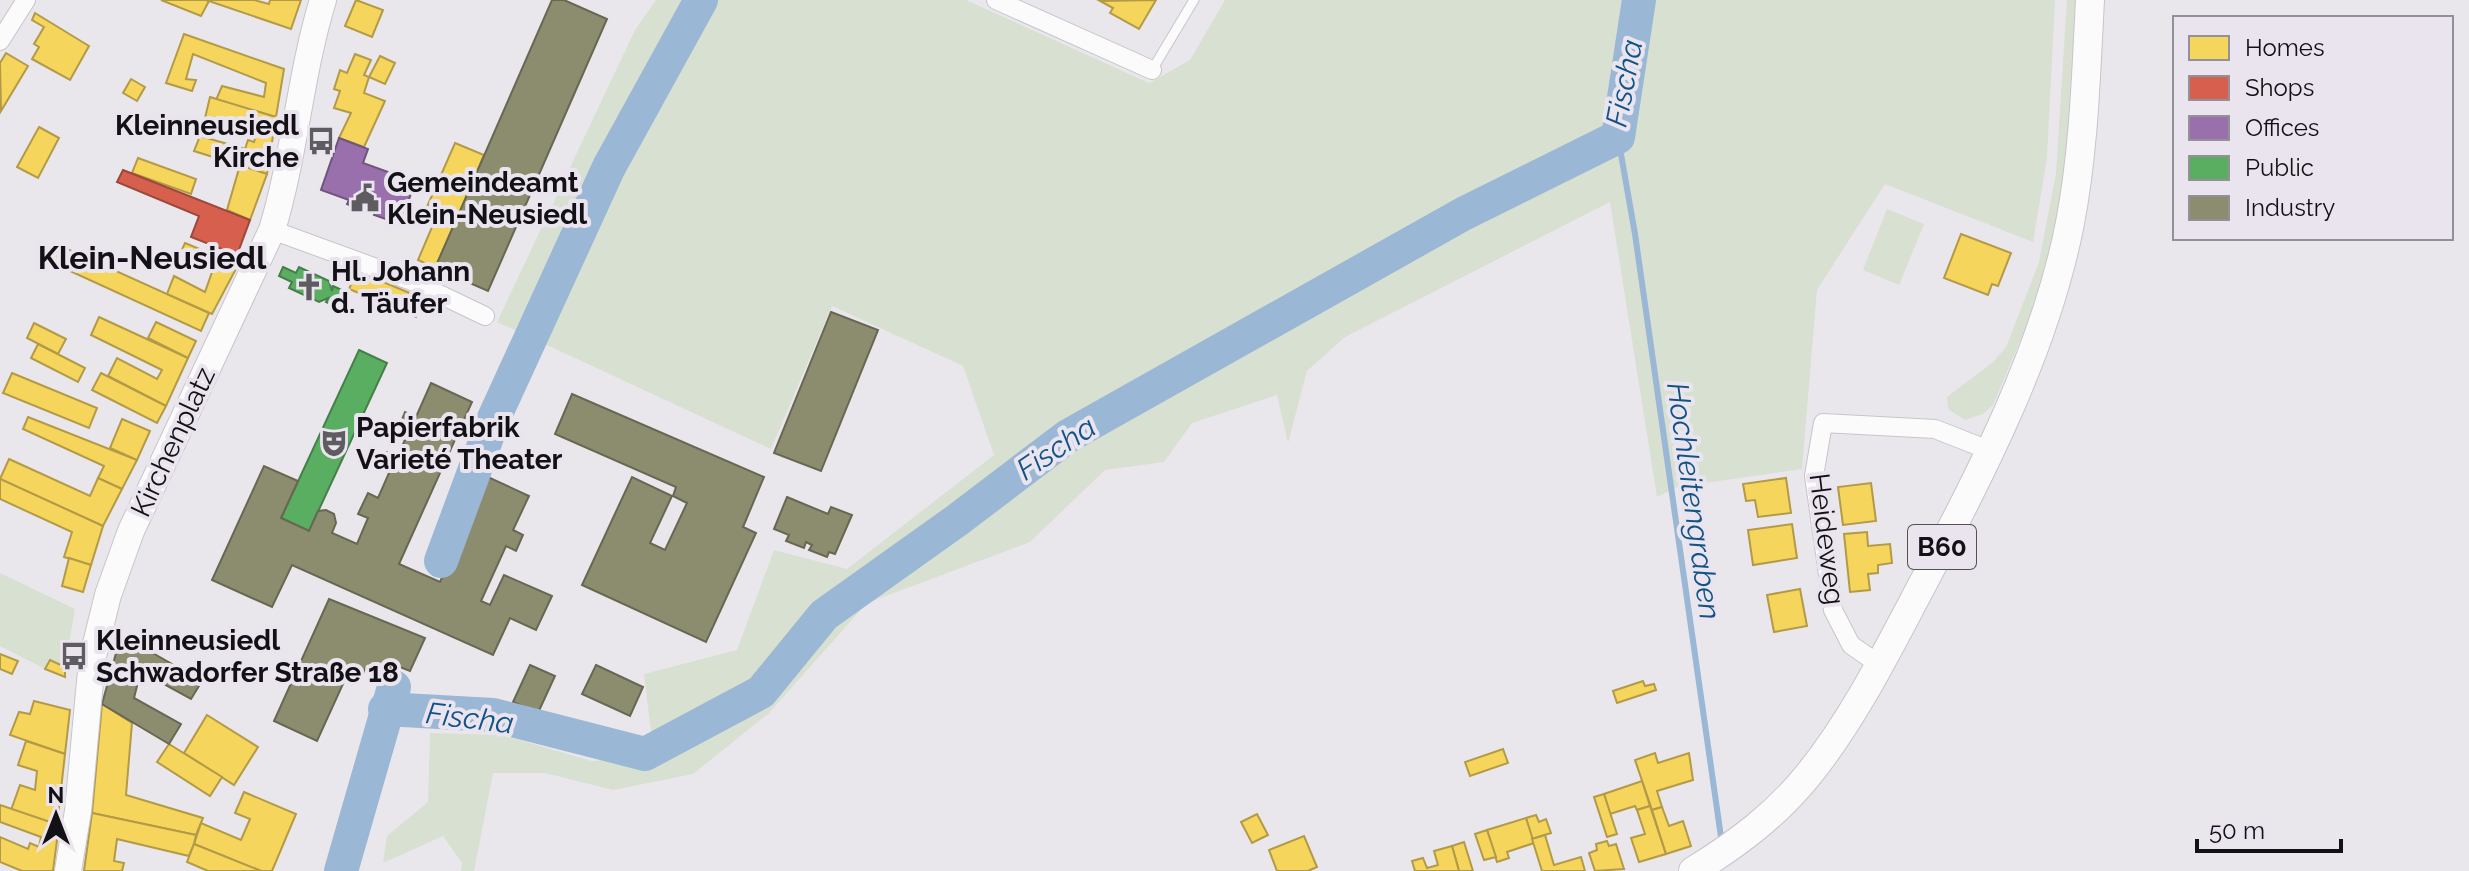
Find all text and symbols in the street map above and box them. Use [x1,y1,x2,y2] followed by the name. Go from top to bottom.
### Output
[2173,16,2453,240] legend
[2245,33,2325,62] text: Homes
[1598,36,1650,129] water label: Fischa
[2245,73,2314,102] text: Shops
[115,109,299,174] place label: Kleinneusiedl Kirche
[2245,113,2319,142] text: Offices
[306,126,336,156] bus stop icon: Kleinneusiedl Kirche
[2245,153,2314,182] text: Public
[387,166,587,231] place label: Gemeindeamt Klein-Neusiedl
[350,183,380,213] public building icon: Gemeindeamt Klein-Neusiedl
[2245,193,2335,222] text: Industry
[38,239,267,276] district label: Klein-Neusiedl
[331,255,470,320] place label: Hl. Johann d. Täufer
[294,272,324,302] church icon: Hl. Johann d. Täufer
[124,362,222,522] street label: Kirchenplatz
[1660,380,1728,622] water label: Hochleitengraben
[1010,409,1102,487] water label: Fischa
[356,411,563,476] place label: Papierfabrik Varieté Theater
[319,428,349,458] theatre icon: Papierfabrik Varieté Theater
[1803,471,1851,607] street label: Heideweg
[1908,525,1976,569] road number: B60
[96,624,399,689] place label: Kleinneusiedl Schwadorfer Straße 18
[59,641,89,671] bus stop icon: Kleinneusiedl Schwadorfer Straße 18
[424,695,516,741] water label: Fischa
[16,775,96,855] north arrow
[48,782,64,808] text: N
[2197,803,2341,853] scale bar
[2209,816,2265,845] text: 50 m

